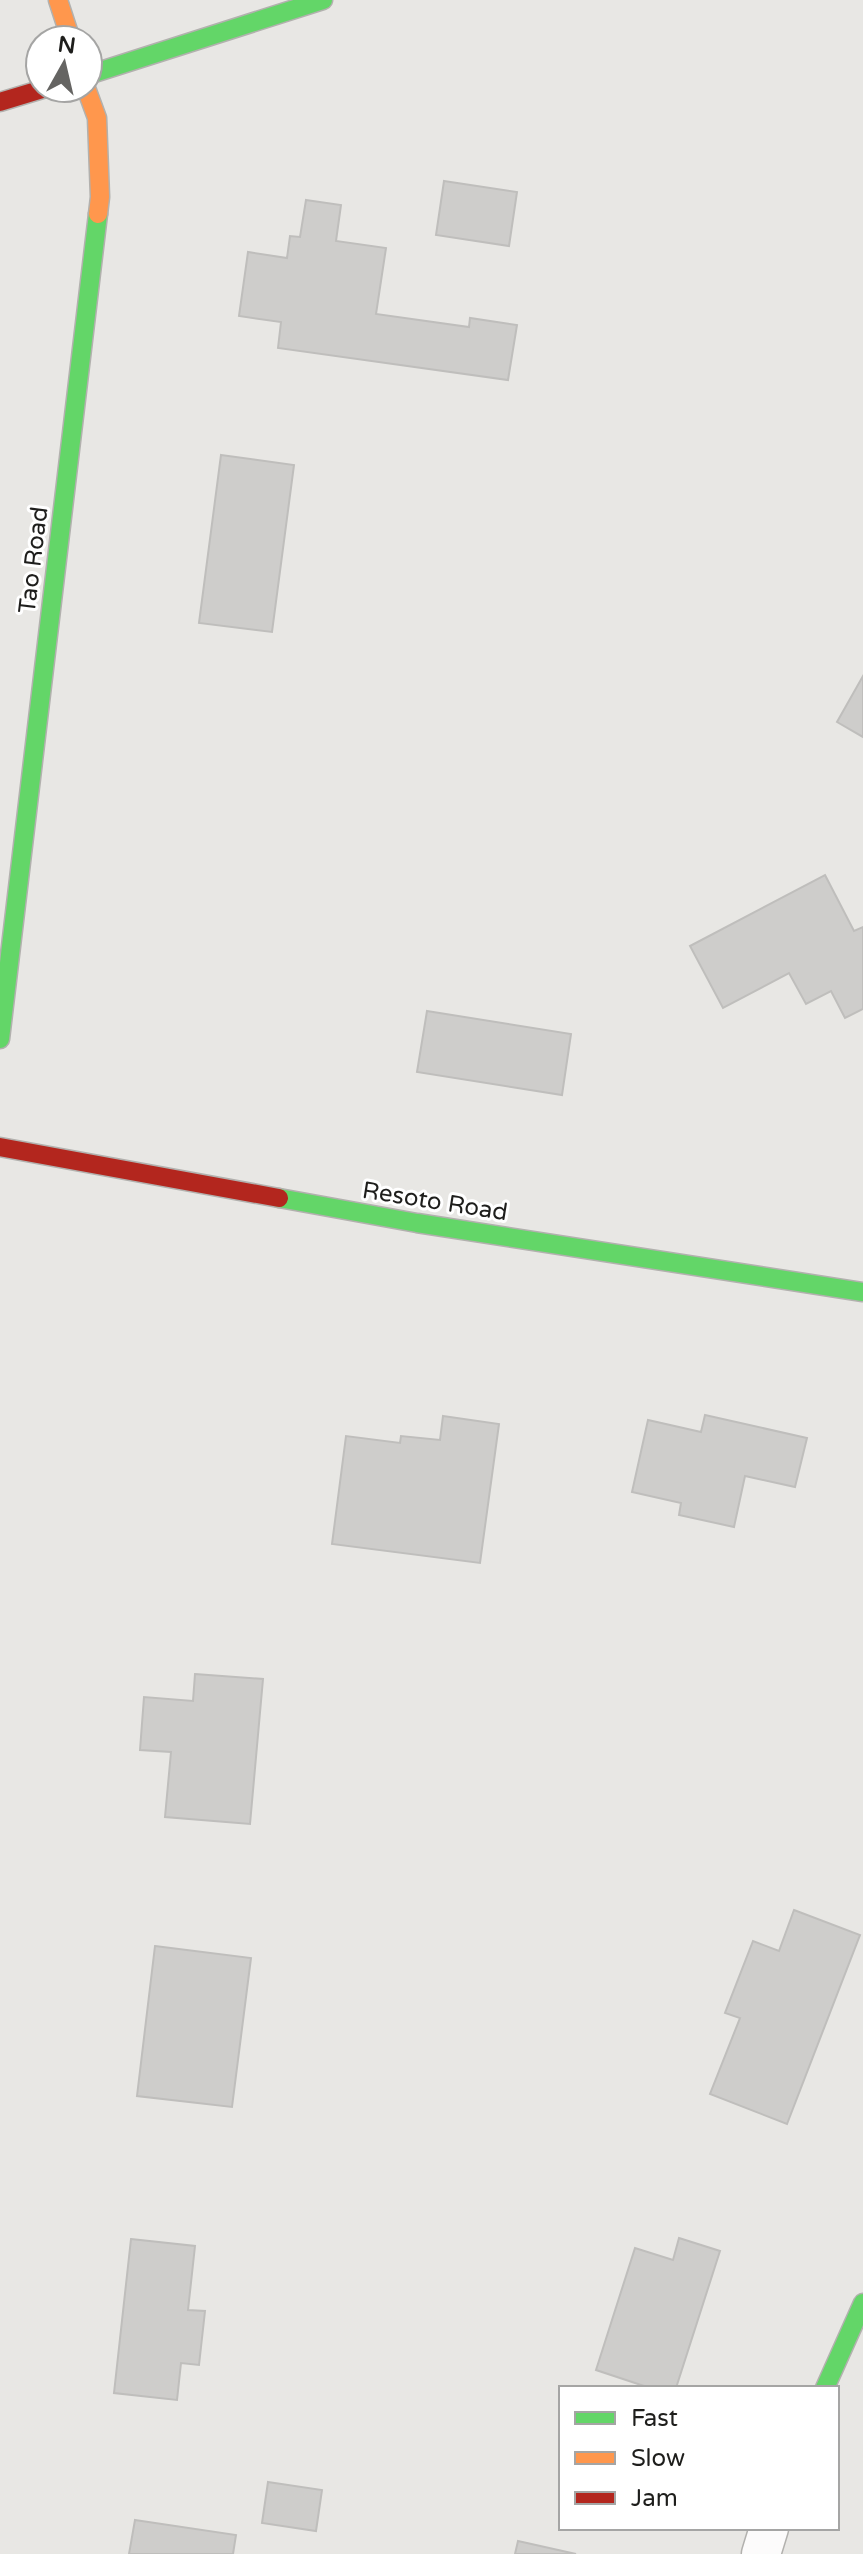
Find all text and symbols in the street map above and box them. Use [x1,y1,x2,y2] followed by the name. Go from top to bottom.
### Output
[24,24,104,104] north arrow
[56,31,77,59] text: N
[13,505,54,615] street label: Tao Road
[360,1176,510,1227] street label: Resoto Road
[559,2386,839,2530] legend
[631,2404,678,2433] text: Fast
[631,2444,685,2473] text: Slow
[631,2484,678,2513] text: Jam

